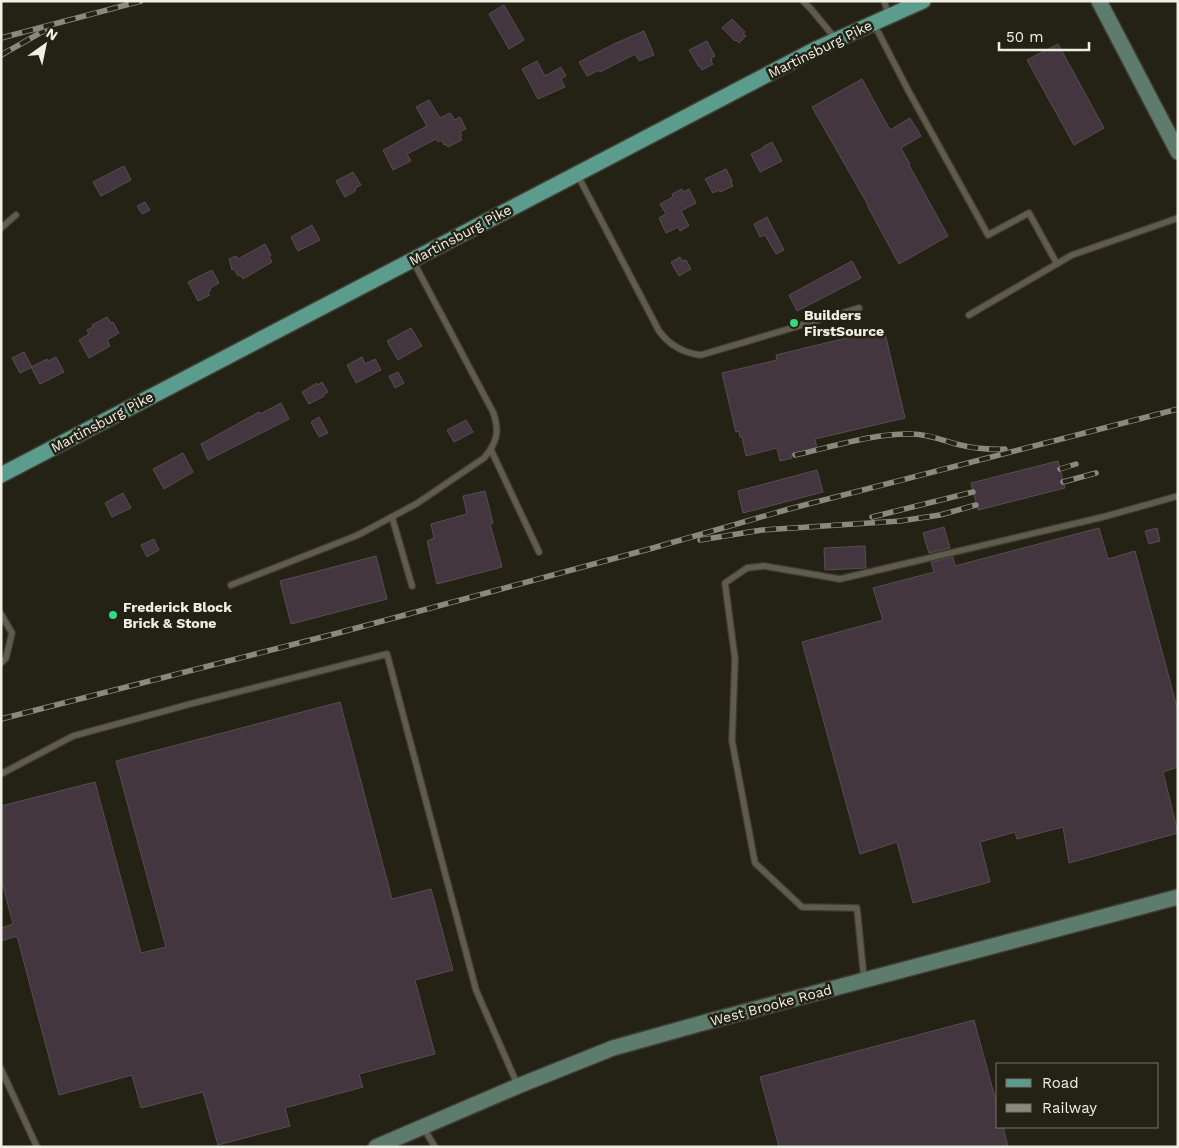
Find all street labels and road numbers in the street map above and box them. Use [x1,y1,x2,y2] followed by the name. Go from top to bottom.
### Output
[765,17,875,81] street label: Martinsburg Pike
[406,201,514,269] street label: Martinsburg Pike
[48,388,156,456] street label: Martinsburg Pike
[708,981,834,1029] street label: West Brooke Road

